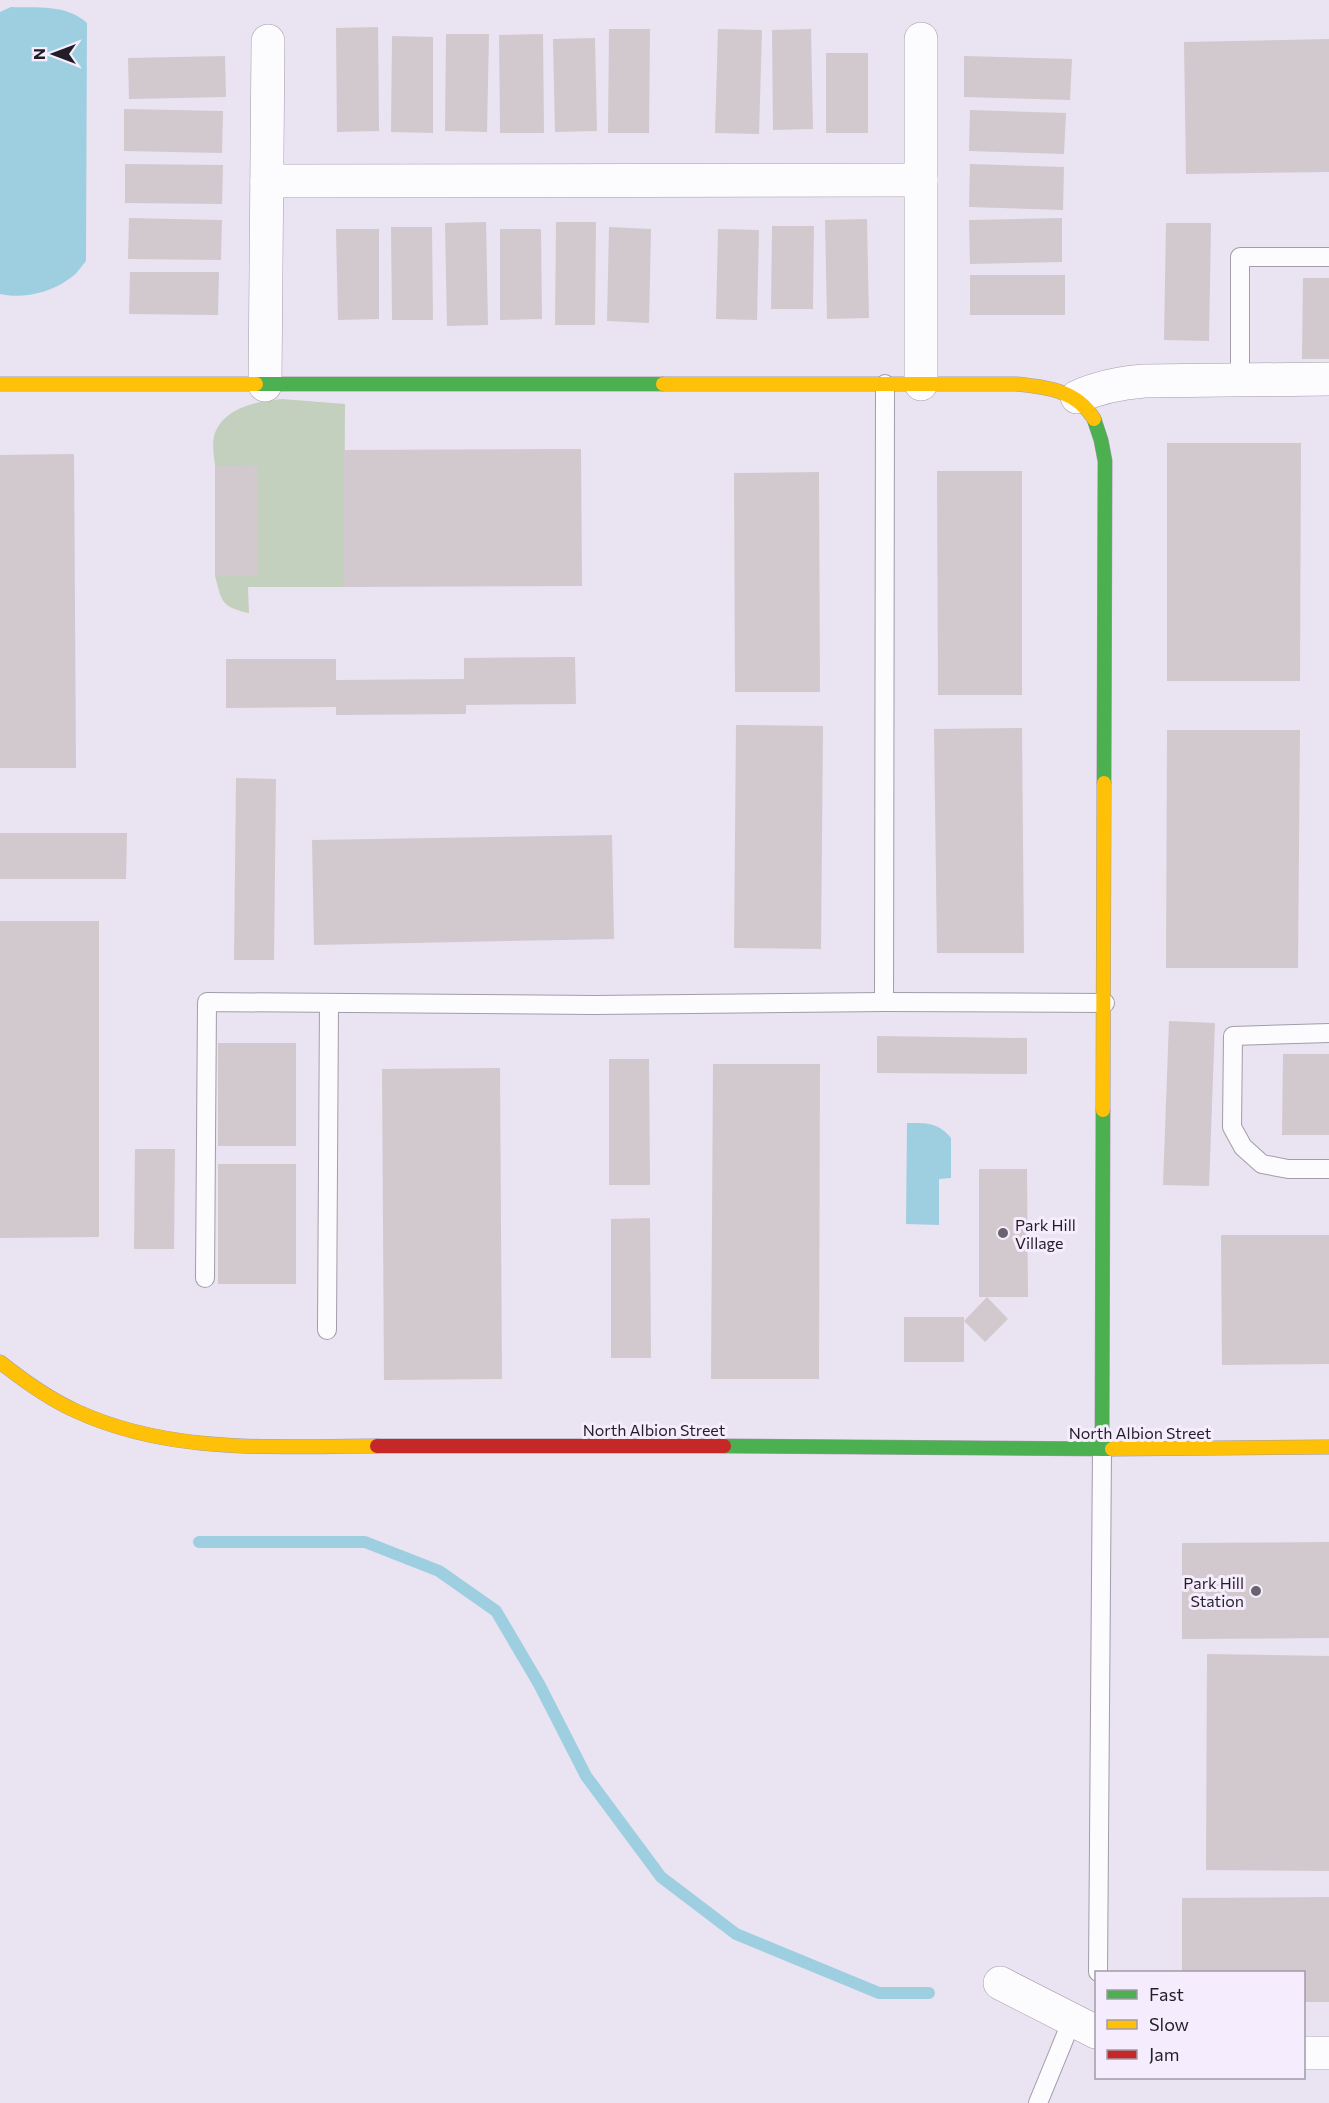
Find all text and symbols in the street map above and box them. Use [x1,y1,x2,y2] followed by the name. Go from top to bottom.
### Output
[24,24,84,84] north arrow
[29,48,48,60] text: N
[1015,1215,1076,1252] place label: Park Hill Village
[996,1226,1010,1240] marker: Park Hill Village
[583,1420,726,1439] street label: North Albion Street
[1069,1423,1212,1442] street label: North Albion Street
[1183,1573,1244,1610] place label: Park Hill Station
[1249,1584,1263,1598] marker: Park Hill Station
[1095,1971,1305,2079] legend
[1149,1983,1184,2005] text: Fast
[1149,2013,1189,2035] text: Slow
[1149,2043,1179,2065] text: Jam

